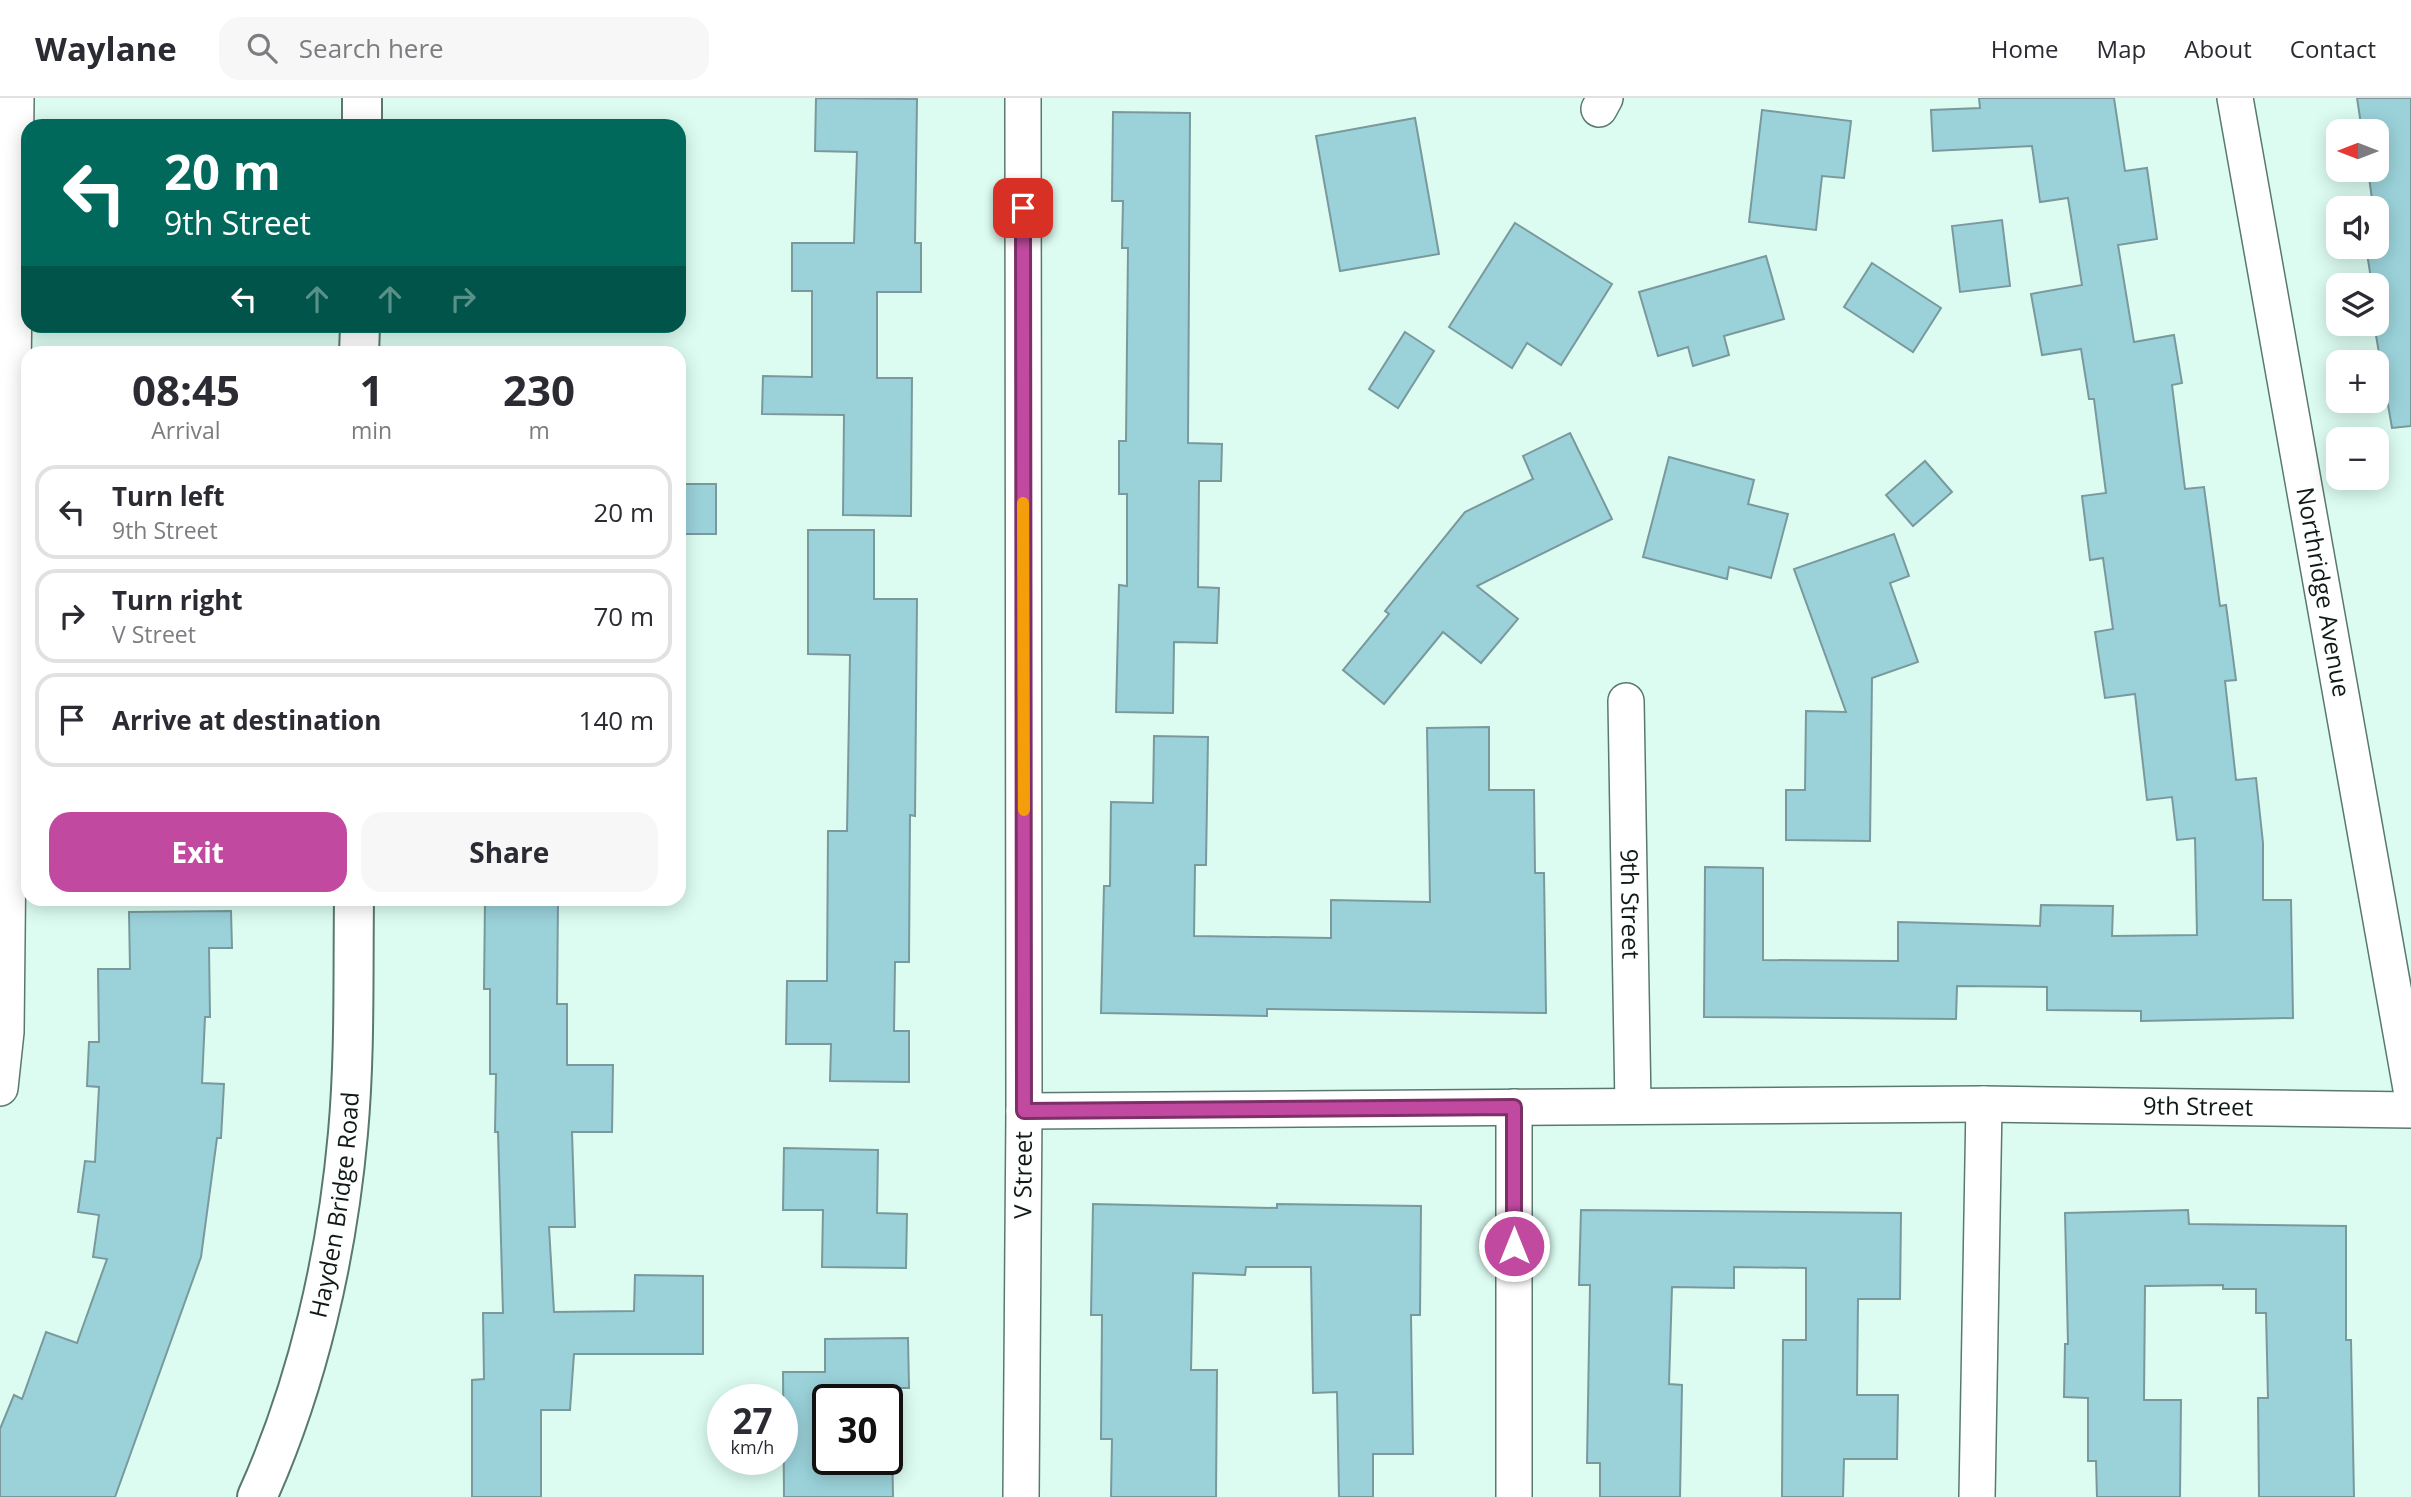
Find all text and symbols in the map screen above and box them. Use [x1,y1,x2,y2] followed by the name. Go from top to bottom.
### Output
[219,17,709,80] search box
[35,26,177,71] text: Waylane
[243,29,281,67] icon: search
[299,30,444,66] text: Search here
[1991,32,2059,65] text: Home
[2097,32,2146,65] text: Map
[2184,32,2252,65] text: About
[2290,32,2376,65] text: Contact
[2326,119,2389,182] north arrow
[2326,119,2389,490] map controls
[164,138,281,204] text: 20 m
[49,147,140,238] icon: left
[993,178,1053,238] pin
[1004,189,1042,227] icon: arrive
[2326,196,2389,259] button: sound
[164,201,311,244] text: 9th Street
[2326,273,2389,336] button: layers
[225,280,263,318] icon: left
[298,280,336,318] icon: ahead
[371,280,409,318] icon: ahead
[444,280,482,318] icon: right
[2326,350,2389,413] button: +
[132,361,240,418] text: 08:45
[359,361,384,418] text: 1
[503,361,575,418] text: 230
[151,414,221,446] text: Arrival
[351,414,392,446] text: min
[528,414,550,446] text: m
[2326,427,2389,490] button: −
[112,478,224,514] text: Turn left
[2289,484,2359,700] street label: Northridge Avenue
[53,493,91,531] icon: left
[593,494,654,530] text: 20 m
[112,514,218,546] text: 9th Street
[112,582,243,618] text: Turn right
[53,597,91,635] icon: right
[593,598,654,634] text: 70 m
[112,618,196,650] text: V Street
[53,701,91,739] icon: arrive
[112,702,381,738] text: Arrive at destination
[579,702,654,738] text: 140 m
[49,812,347,892] button: Exit
[361,812,658,892] button: Share
[1614,849,1648,959] street label: 9th Street
[2143,1088,2253,1123] street label: 9th Street
[300,1091,366,1321] street label: Hayden Bridge Road
[1005,1131,1039,1219] street label: V Street
[1477,1209,1551,1283] position arrow
[812,1384,903,1475] speed limit sign: 30
[732,1397,773,1444] text: 27
[731,1435,774,1459] text: km/h

